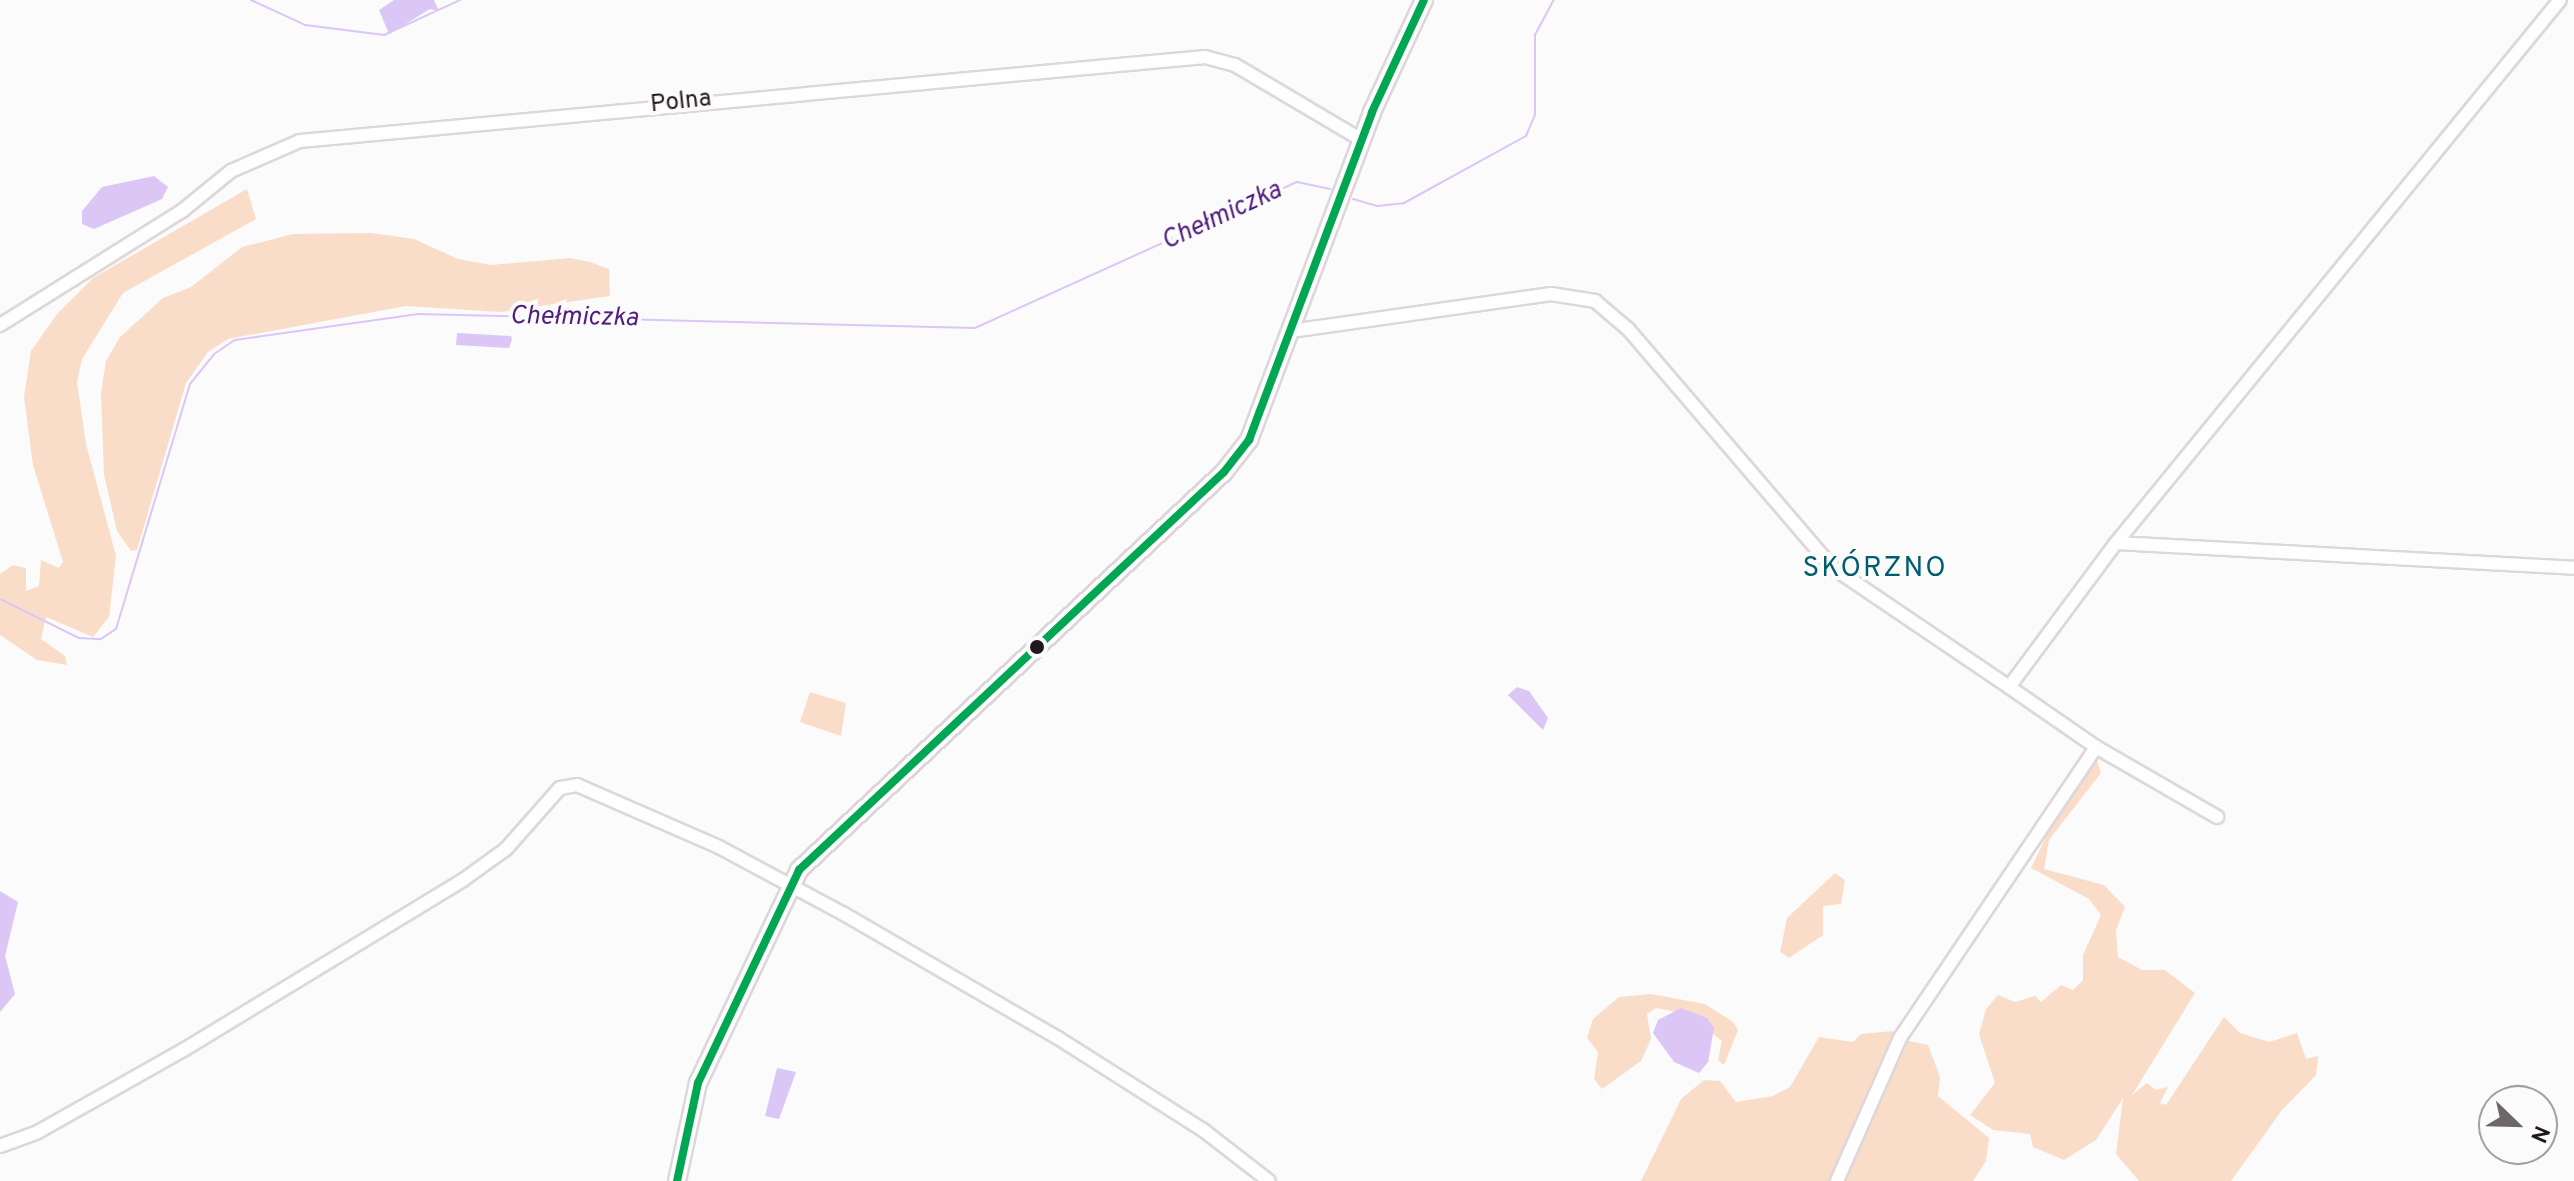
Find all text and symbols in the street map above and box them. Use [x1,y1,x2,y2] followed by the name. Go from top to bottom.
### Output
[649,85,713,121] street label: Polna
[1157,176,1287,258] water label: Chełmiczka
[509,301,639,335] water label: Chełmiczka
[1802,552,1948,586] district label: SKÓRZNO
[1029,639,1045,655] unlabelled marker
[2478,1085,2558,1165] north arrow
[2523,1121,2554,1146] text: N

